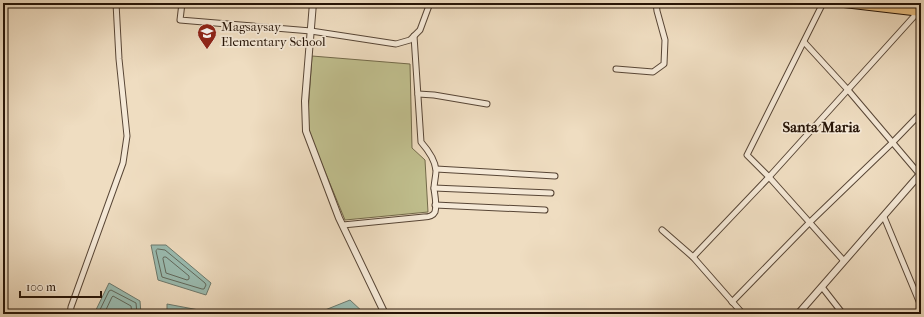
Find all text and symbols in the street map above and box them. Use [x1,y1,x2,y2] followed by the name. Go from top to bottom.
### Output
[221,19,326,49] place label: Magsaysay Elementary School
[196,22,218,50] school or university icon: Magsaysay Elementary School
[782,118,861,136] district label: Santa Maria
[20,273,101,299] scale bar
[26,280,56,294] text: 100 m

